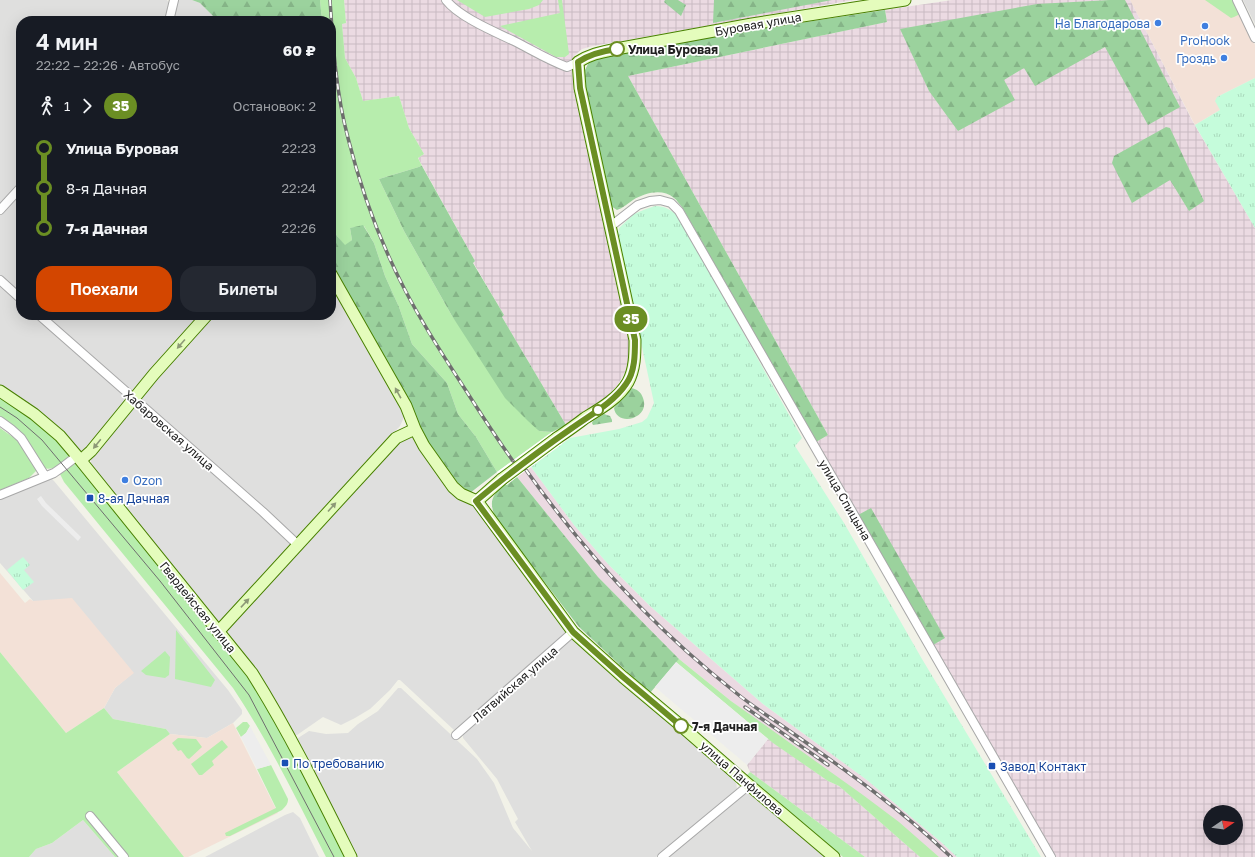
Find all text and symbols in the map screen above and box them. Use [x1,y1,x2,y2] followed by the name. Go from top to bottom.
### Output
[714,9,802,39] street label: Буровая улица
[1055,16,1150,31] place label: На Благодарова
[1153,18,1163,28] marker: На Благодарова
[1200,21,1210,31] marker: ProHook
[36,28,98,55] text: 4 мин
[1180,33,1230,48] place label: ProHook
[283,41,316,59] text: 60 ₽
[609,41,625,57] marker: Улица Буровая
[628,42,718,57] place label: Улица Буровая
[1176,51,1216,66] place label: Гроздь
[1219,53,1229,63] marker: Гроздь
[36,57,180,73] text: 22:22 – 22:26 · Автобус
[36,95,58,117] icon: walk
[76,95,98,117] icon: forward
[112,97,129,114] text: 35
[64,98,70,114] text: 1
[233,98,316,114] text: Остановок: 2
[66,139,179,157] text: Улица Буровая
[282,140,316,156] text: 22:23
[66,179,147,197] text: 8-я Дачная
[282,180,316,196] text: 22:24
[66,219,148,237] text: 7-я Дачная
[282,220,316,236] text: 22:26
[36,266,172,312] button: Поехали
[180,266,316,312] button: Билеты
[613,306,649,332] line badge: 35
[622,310,640,327] text: 35
[176,339,185,349] one-way arrow
[121,387,217,473] street label: Хабаровская улица
[395,387,402,399] one-way arrow
[592,404,604,416] unlabelled marker
[93,438,102,449] one-way arrow
[816,457,874,543] street label: улица Спицына
[133,473,162,488] place label: Ozon
[120,475,130,485] marker: Ozon
[98,491,170,506] place label: 8-ая Дачная
[85,493,95,503] marker: 8-ая Дачная
[328,502,337,512] one-way arrow
[157,558,239,656] street label: Гвардейская улица
[240,598,250,608] one-way arrow
[469,643,561,725] street label: Латвийская улица
[673,718,689,734] marker: 7-я Дачная
[692,719,757,734] place label: 7-я Дачная
[697,738,787,818] street label: улица Панфилова
[293,756,384,771] place label: По требованию
[280,758,290,768] marker: По требованию
[1000,759,1087,774] place label: Завод Контакт
[987,761,997,771] marker: Завод Контакт
[1203,805,1243,845] north arrow
[1203,805,1243,845] map controls

